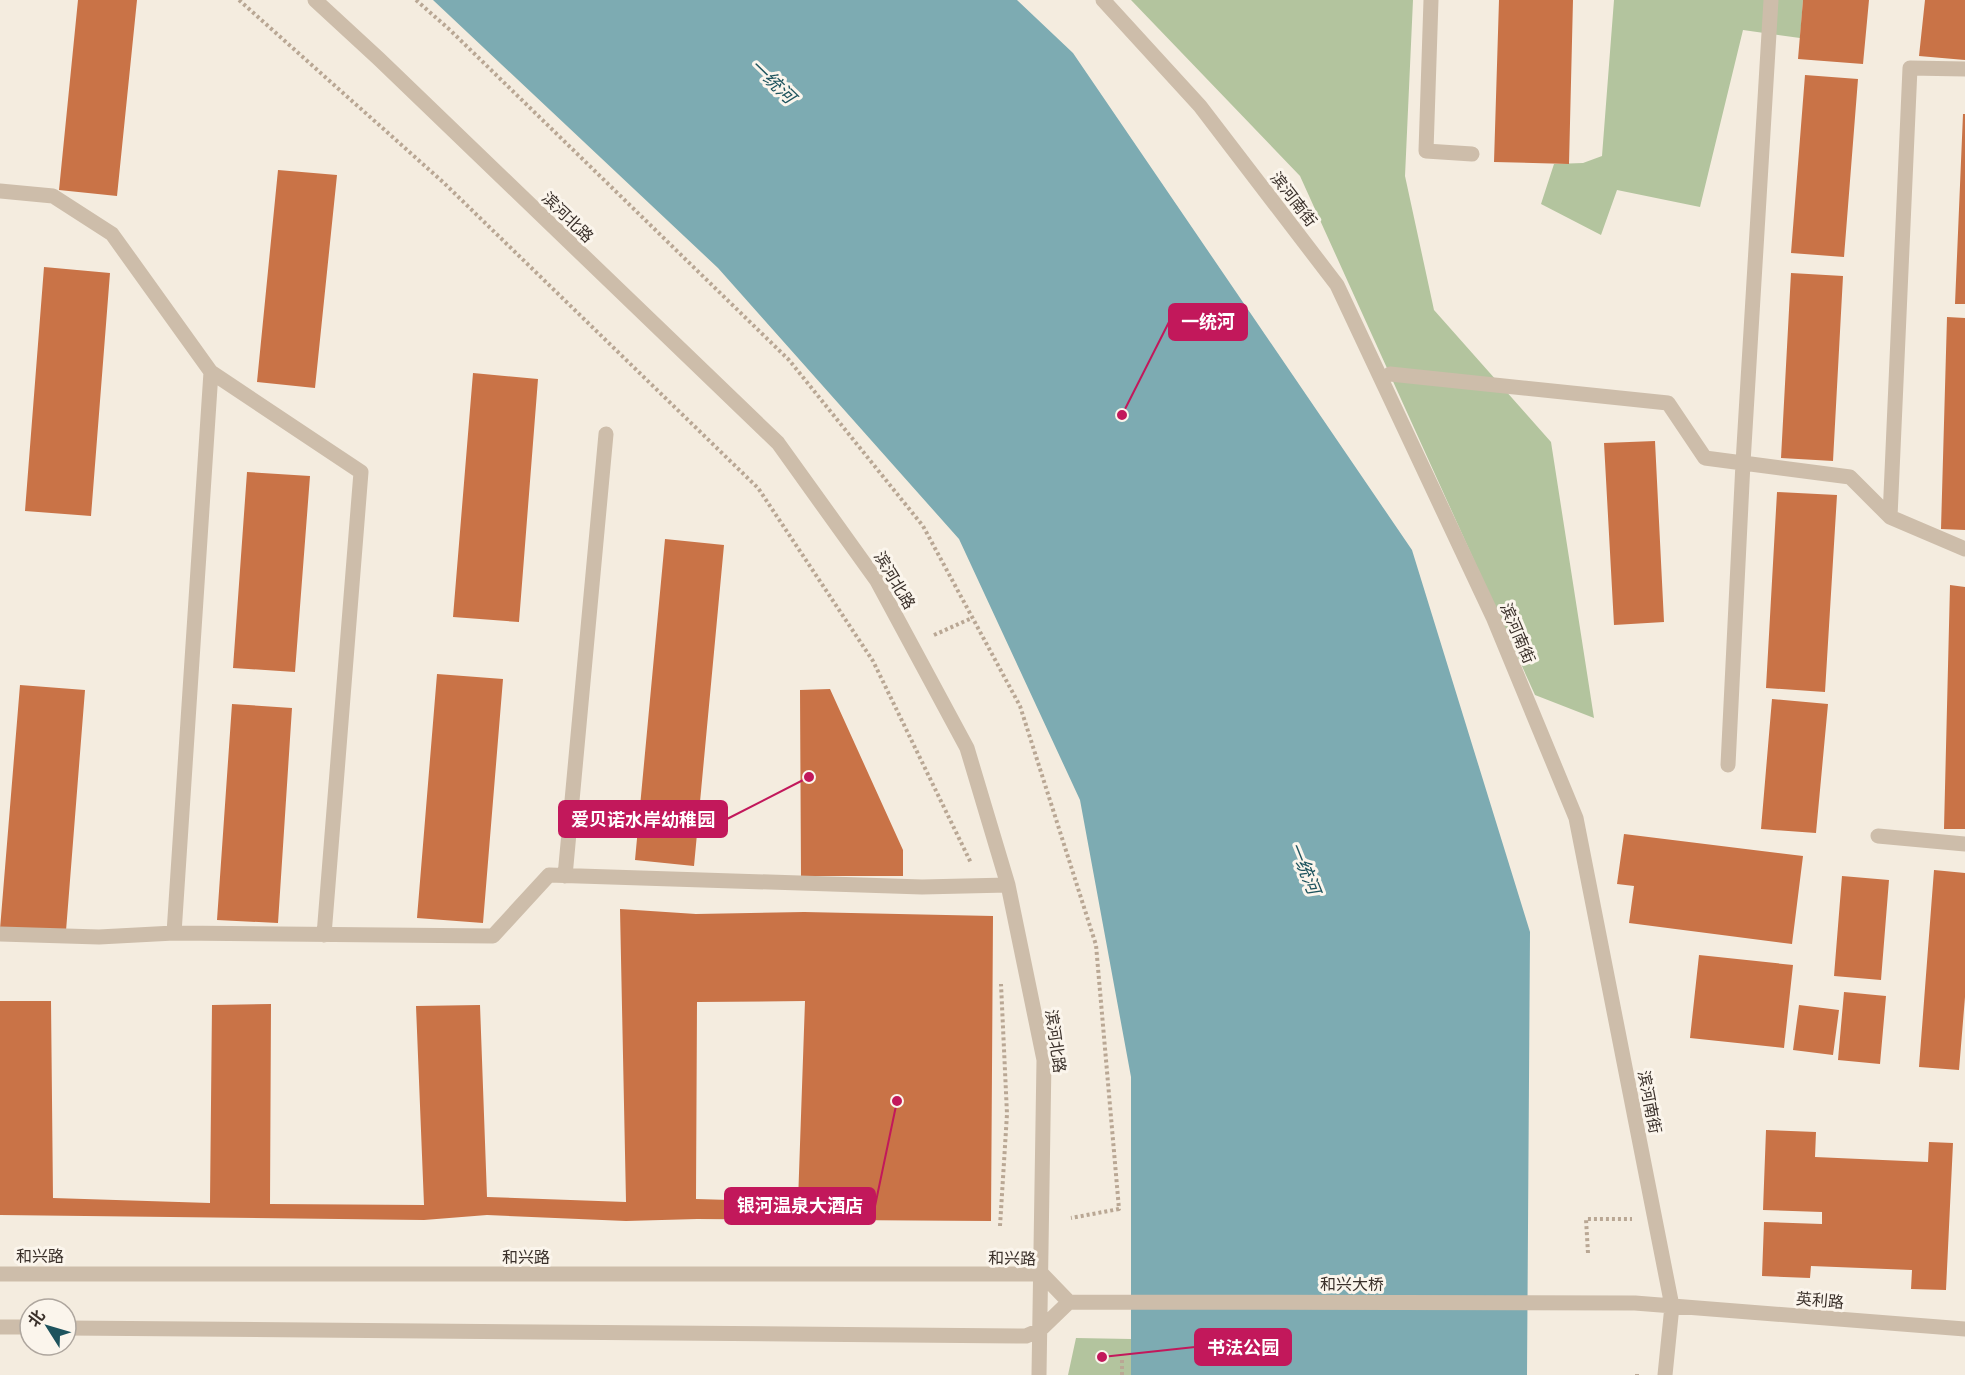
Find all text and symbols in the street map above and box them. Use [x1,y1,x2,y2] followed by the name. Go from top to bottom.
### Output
[744,53,804,112] water label: 一统河
[1265,166,1323,232] street label: 滨河南街
[537,186,599,248] street label: 滨河北路
[1169,304,1247,340] callout: 一统河
[1181,308,1235,335] text: 一统河
[868,546,922,614] street label: 滨河北路
[1494,599,1542,667] street label: 滨河南街
[559,801,727,837] callout: 爱贝诺水岸幼稚园
[571,806,715,833] text: 爱贝诺水岸幼稚园
[1282,838,1329,901] water label: 一统河
[1040,1008,1072,1074] street label: 滨河北路
[1632,1068,1668,1136] street label: 滨河南街
[725,1188,875,1224] callout: 银河温泉大酒店
[737,1192,863,1219] text: 银河温泉大酒店
[16,1244,64,1268] street label: 和兴路
[502,1245,550,1269] street label: 和兴路
[988,1246,1036,1270] street label: 和兴路
[1320,1272,1384,1296] street label: 和兴大桥
[1795,1286,1845,1314] street label: 英利路
[18,1297,78,1357] north arrow
[22,1304,50,1332] text: 北
[1195,1329,1291,1365] callout: 书法公园
[1207,1334,1279,1361] text: 书法公园

